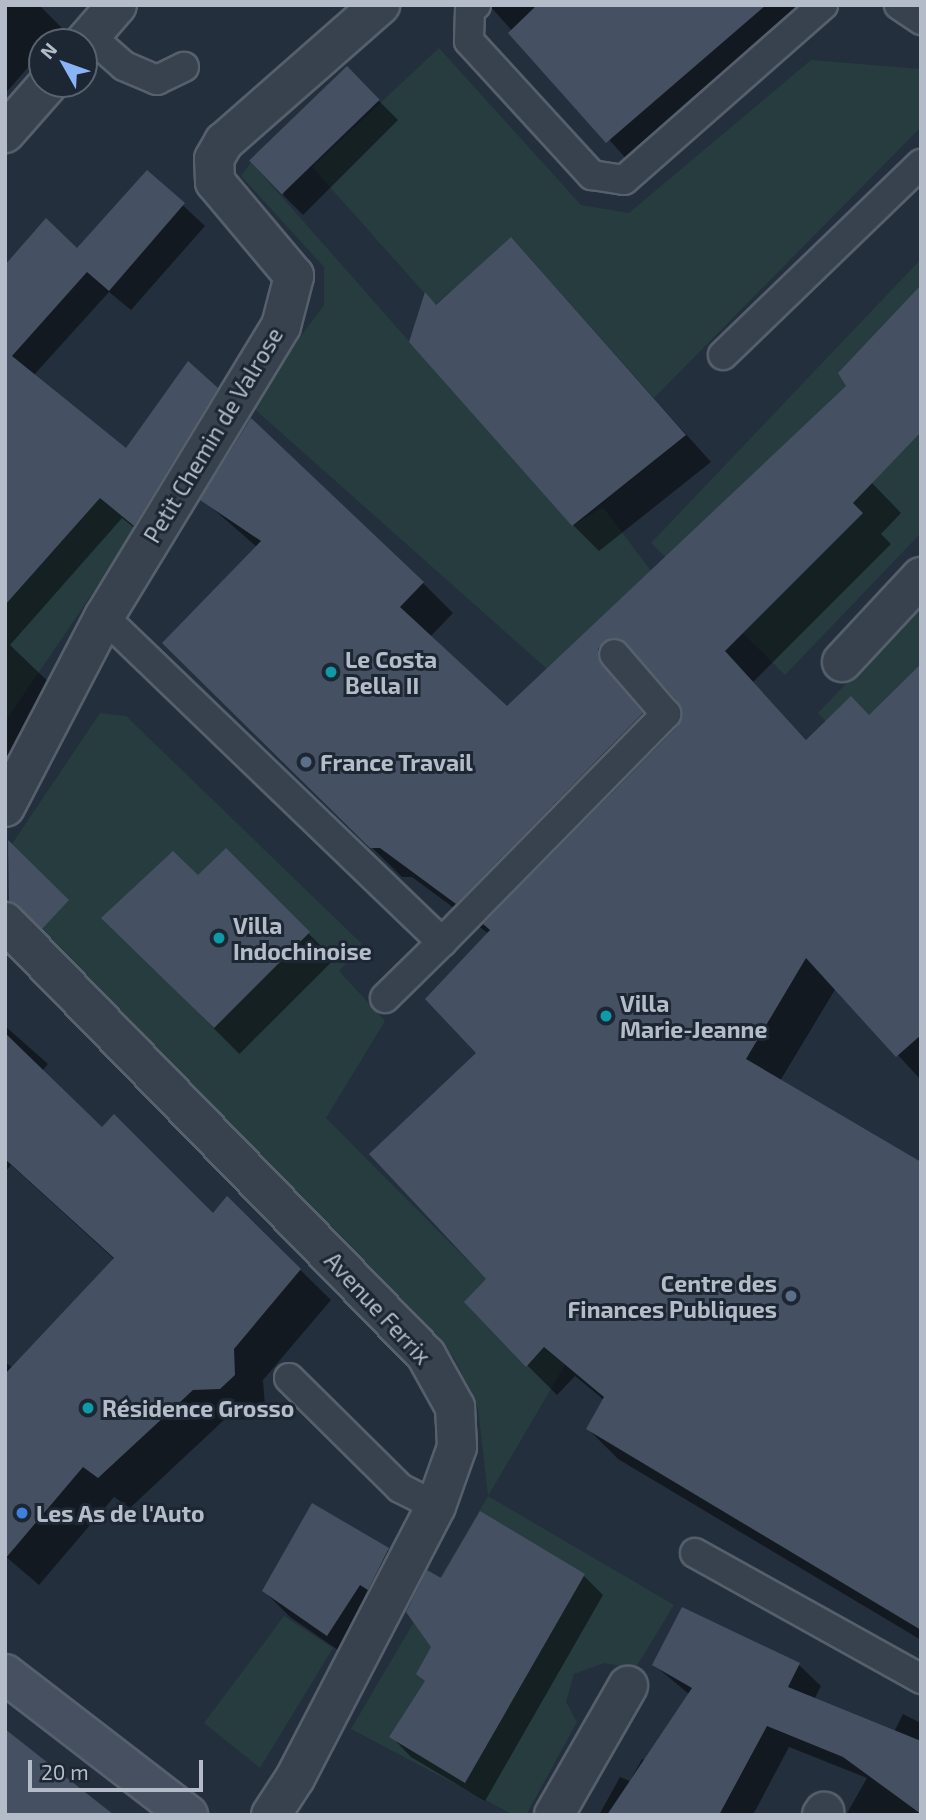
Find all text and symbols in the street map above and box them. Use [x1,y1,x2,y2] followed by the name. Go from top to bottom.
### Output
[28,28,98,98] north arrow
[35,38,61,63] text: N
[138,322,288,548] street label: Petit Chemin de Valrose
[345,645,437,699] place label: Le Costa Bella II
[323,664,339,680] marker: Le Costa Bella II
[320,748,473,776] place label: France Travail
[298,754,314,770] marker: France Travail
[233,911,372,965] place label: Villa Indochinoise
[211,930,227,946] marker: Villa Indochinoise
[620,989,767,1043] place label: Villa Marie-Jeanne
[598,1008,614,1024] marker: Villa Marie-Jeanne
[319,1246,437,1370] street label: Avenue Ferrix
[567,1269,777,1323] place label: Centre des Finances Publiques
[783,1288,799,1304] marker: Centre des Finances Publiques
[102,1394,294,1422] place label: Résidence Grosso
[80,1400,96,1416] marker: Résidence Grosso
[36,1499,205,1527] place label: Les As de l'Auto
[14,1505,30,1521] marker: Les As de l'Auto
[32,1746,206,1790] scale bar
[41,1759,89,1784] text: 20 m

